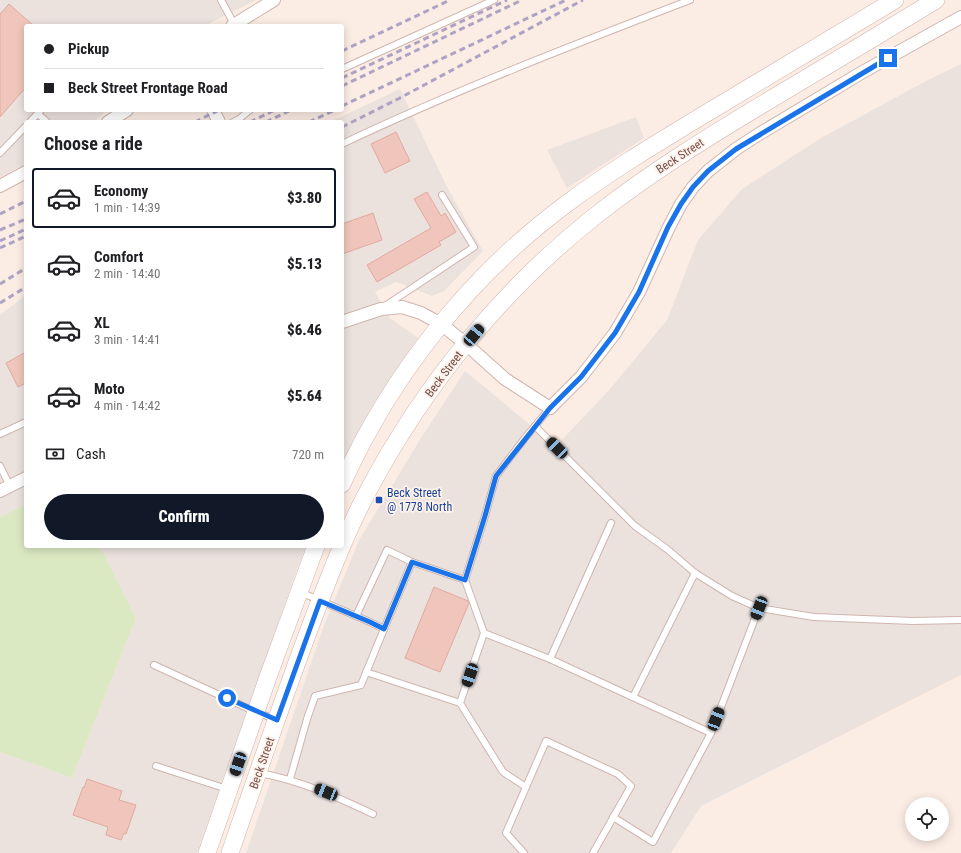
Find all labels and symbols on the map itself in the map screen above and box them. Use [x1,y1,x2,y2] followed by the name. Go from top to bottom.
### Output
[879,49,897,67] route end
[654,135,707,177] street label: Beck Street
[462,322,486,348] car
[422,348,466,400] street label: Beck Street
[544,435,570,461] car
[387,486,452,514] place label: Beck Street @ 1778 North
[374,495,384,505] marker: Beck Street @ 1778 North
[749,595,769,621] car
[460,662,480,688] car
[218,689,236,707] route start
[706,706,726,732] car
[247,735,278,791] street label: Beck Street
[228,751,248,777] car
[313,782,339,802] car

